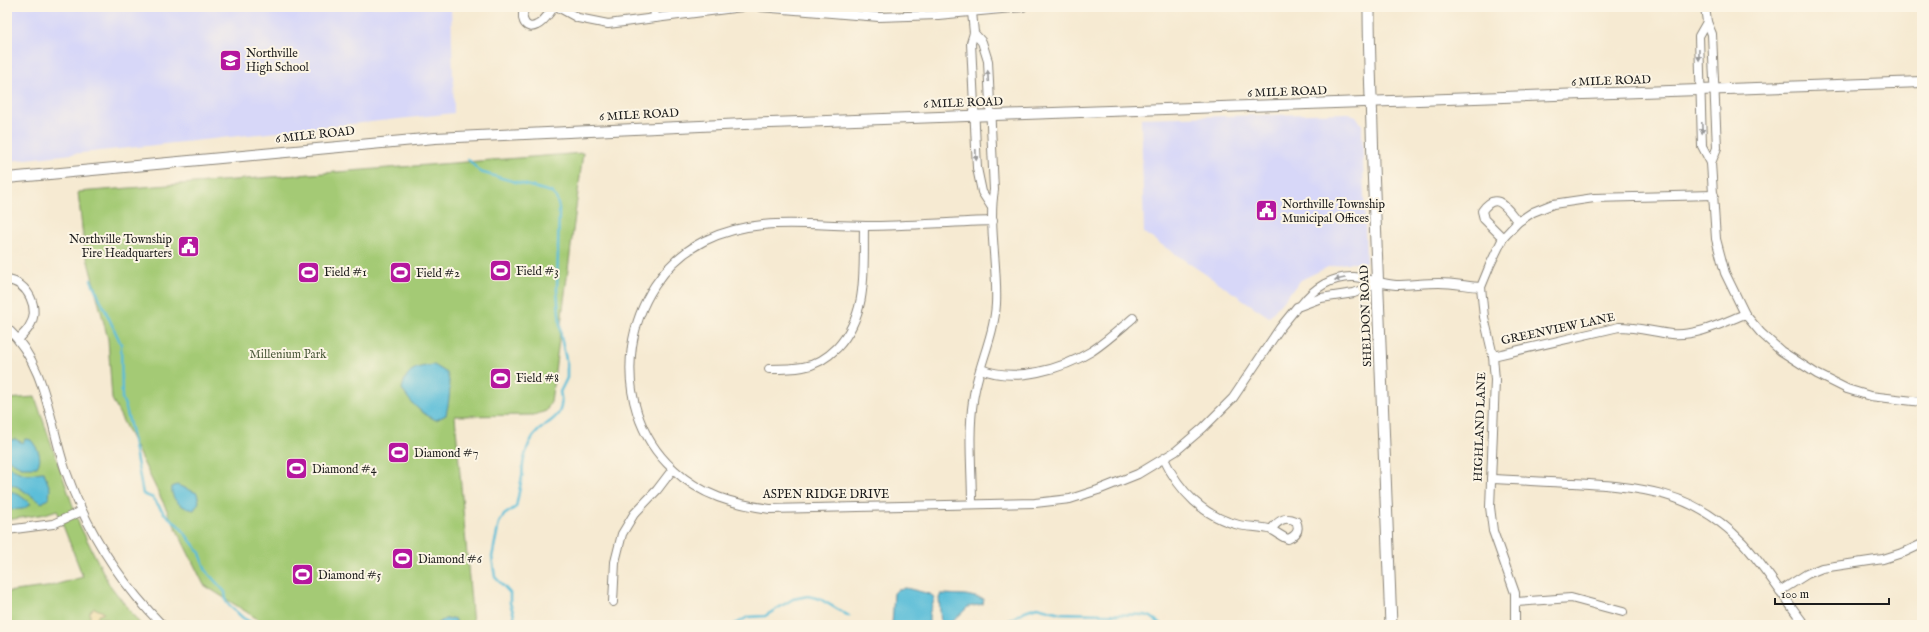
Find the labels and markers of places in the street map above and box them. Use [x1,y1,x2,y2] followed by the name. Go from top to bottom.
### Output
[246,46,310,75] place label: Northville High School
[217,47,243,73] school or university icon: Northville High School
[1282,197,1385,227] place label: Northville Township Municipal Offices
[1254,198,1280,224] public building icon: Northville Township Municipal Offices
[69,232,172,262] place label: Northville Township Fire Headquarters
[175,233,201,259] public building icon: Northville Township Fire Headquarters
[488,258,514,284] sports icon: Field #3
[296,259,322,285] sports icon: Field #1
[387,260,413,286] sports icon: Field #2
[516,264,559,279] place label: Field #3
[324,265,367,280] place label: Field #1
[416,266,460,281] place label: Field #2
[487,365,513,391] sports icon: Field #8
[516,371,559,386] place label: Field #8
[385,440,411,466] sports icon: Diamond #7
[414,446,478,461] place label: Diamond #7
[283,456,309,482] sports icon: Diamond #4
[312,462,377,477] place label: Diamond #4
[390,546,416,572] sports icon: Diamond #6
[418,552,483,567] place label: Diamond #6
[289,562,315,588] sports icon: Diamond #5
[318,568,382,583] place label: Diamond #5

